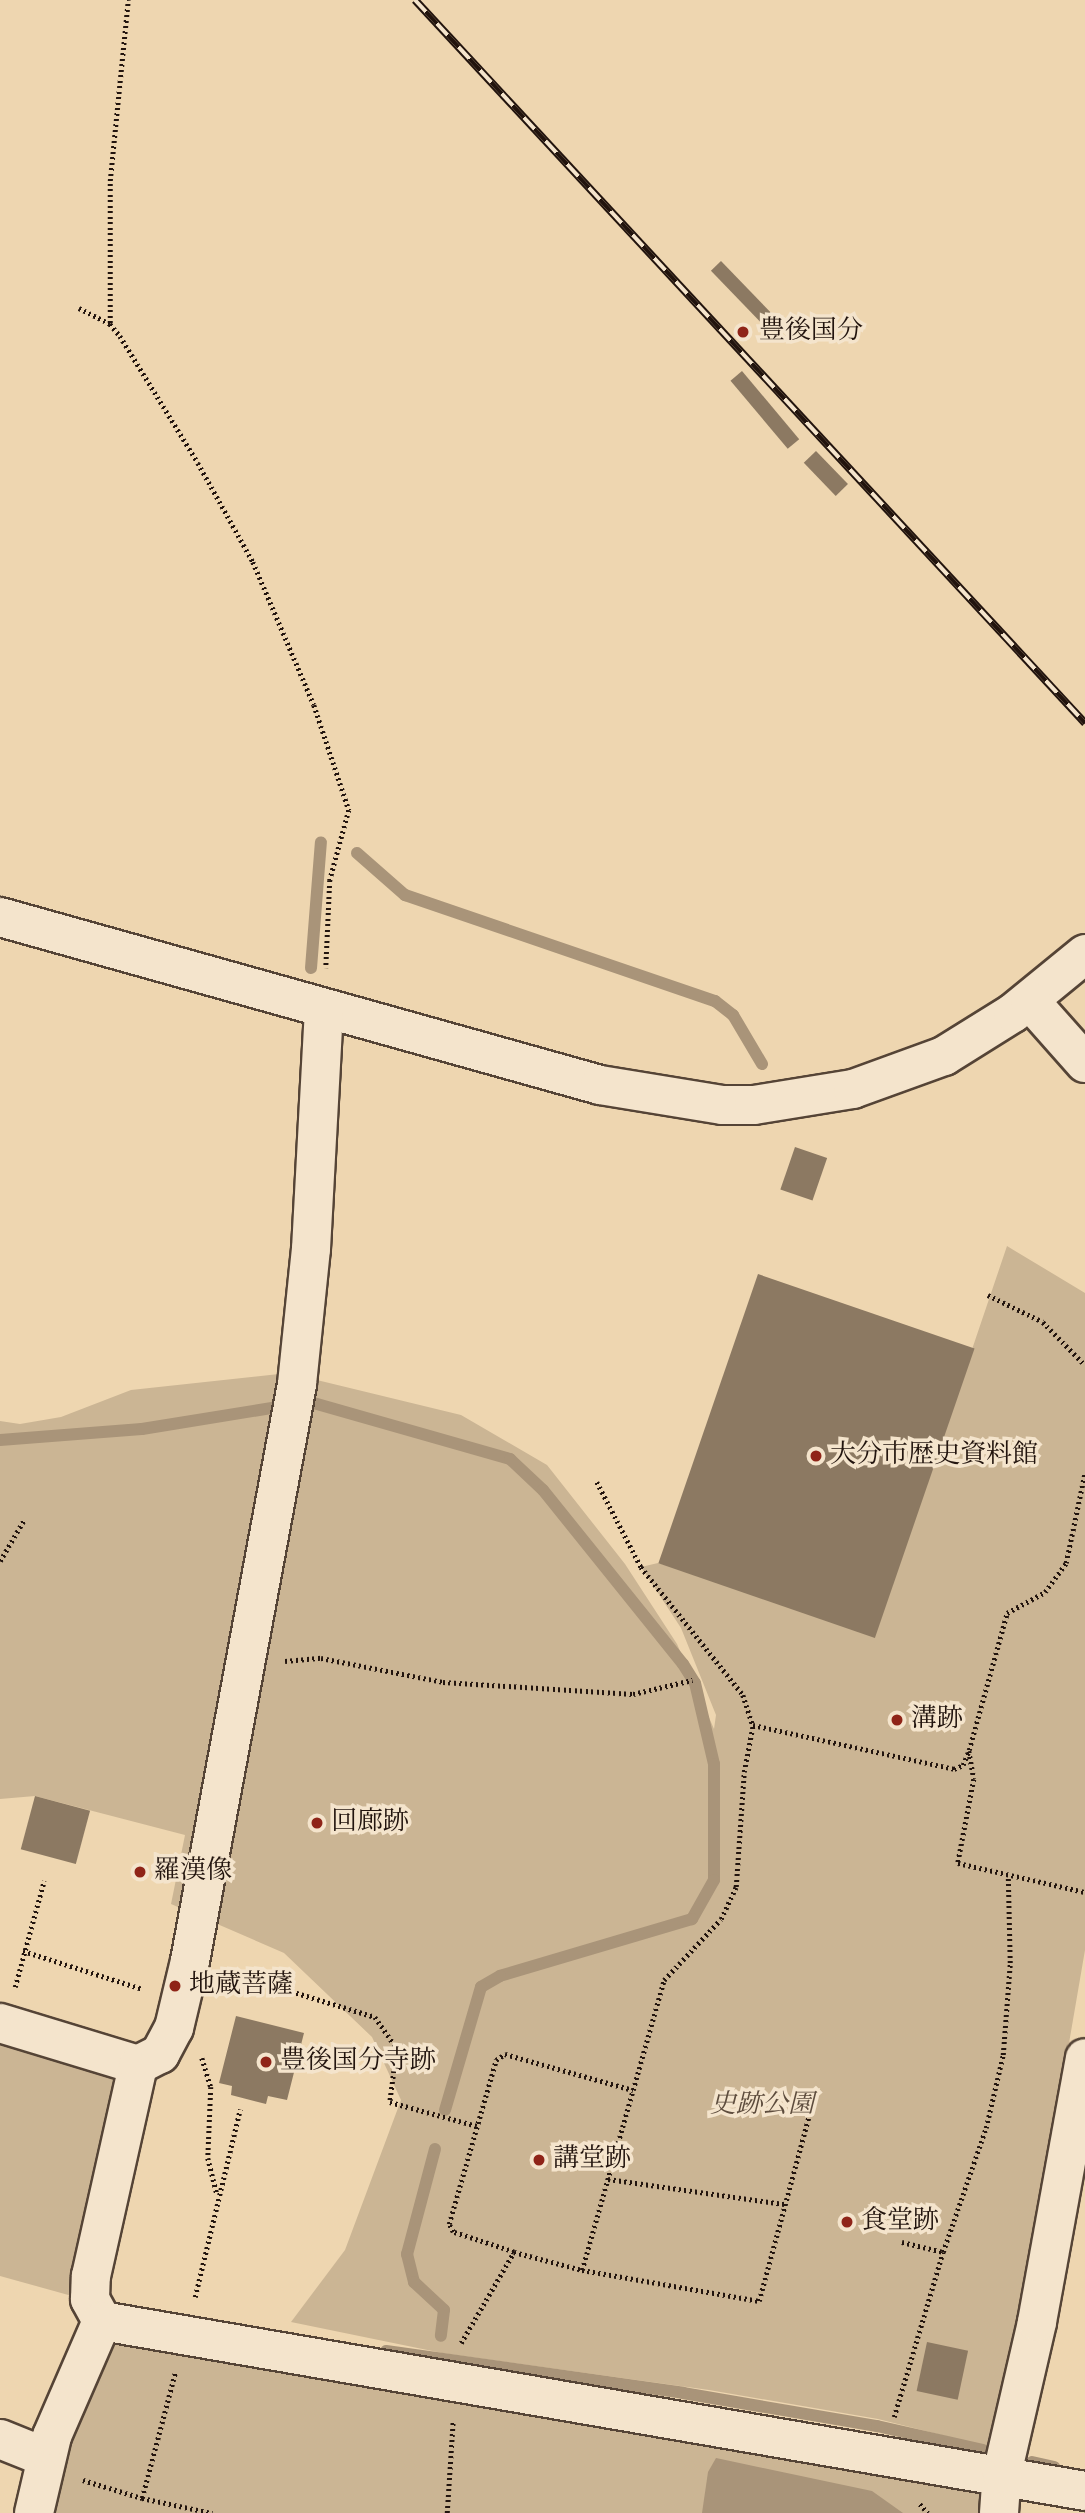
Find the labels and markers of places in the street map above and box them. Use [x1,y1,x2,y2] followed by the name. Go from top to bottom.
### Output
[759,316,863,348] place label: 豊後国分
[733,322,753,342] marker: 豊後国分
[830,1440,1038,1472] place label: 大分市歴史資料館
[808,1448,824,1464] marker: 大分市歴史資料館
[911,1704,963,1736] place label: 溝跡
[889,1712,905,1728] marker: 溝跡
[331,1807,409,1839] place label: 回廊跡
[309,1815,325,1831] marker: 回廊跡
[154,1856,232,1888] place label: 羅漢像
[132,1864,148,1880] marker: 羅漢像
[189,1970,293,2002] place label: 地蔵菩薩
[167,1978,183,1994] marker: 地蔵菩薩
[280,2046,436,2078] place label: 豊後国分寺跡
[258,2054,274,2070] marker: 豊後国分寺跡
[553,2144,631,2176] place label: 講堂跡
[531,2152,547,2168] marker: 講堂跡
[861,2206,939,2238] place label: 食堂跡
[839,2214,855,2230] marker: 食堂跡

